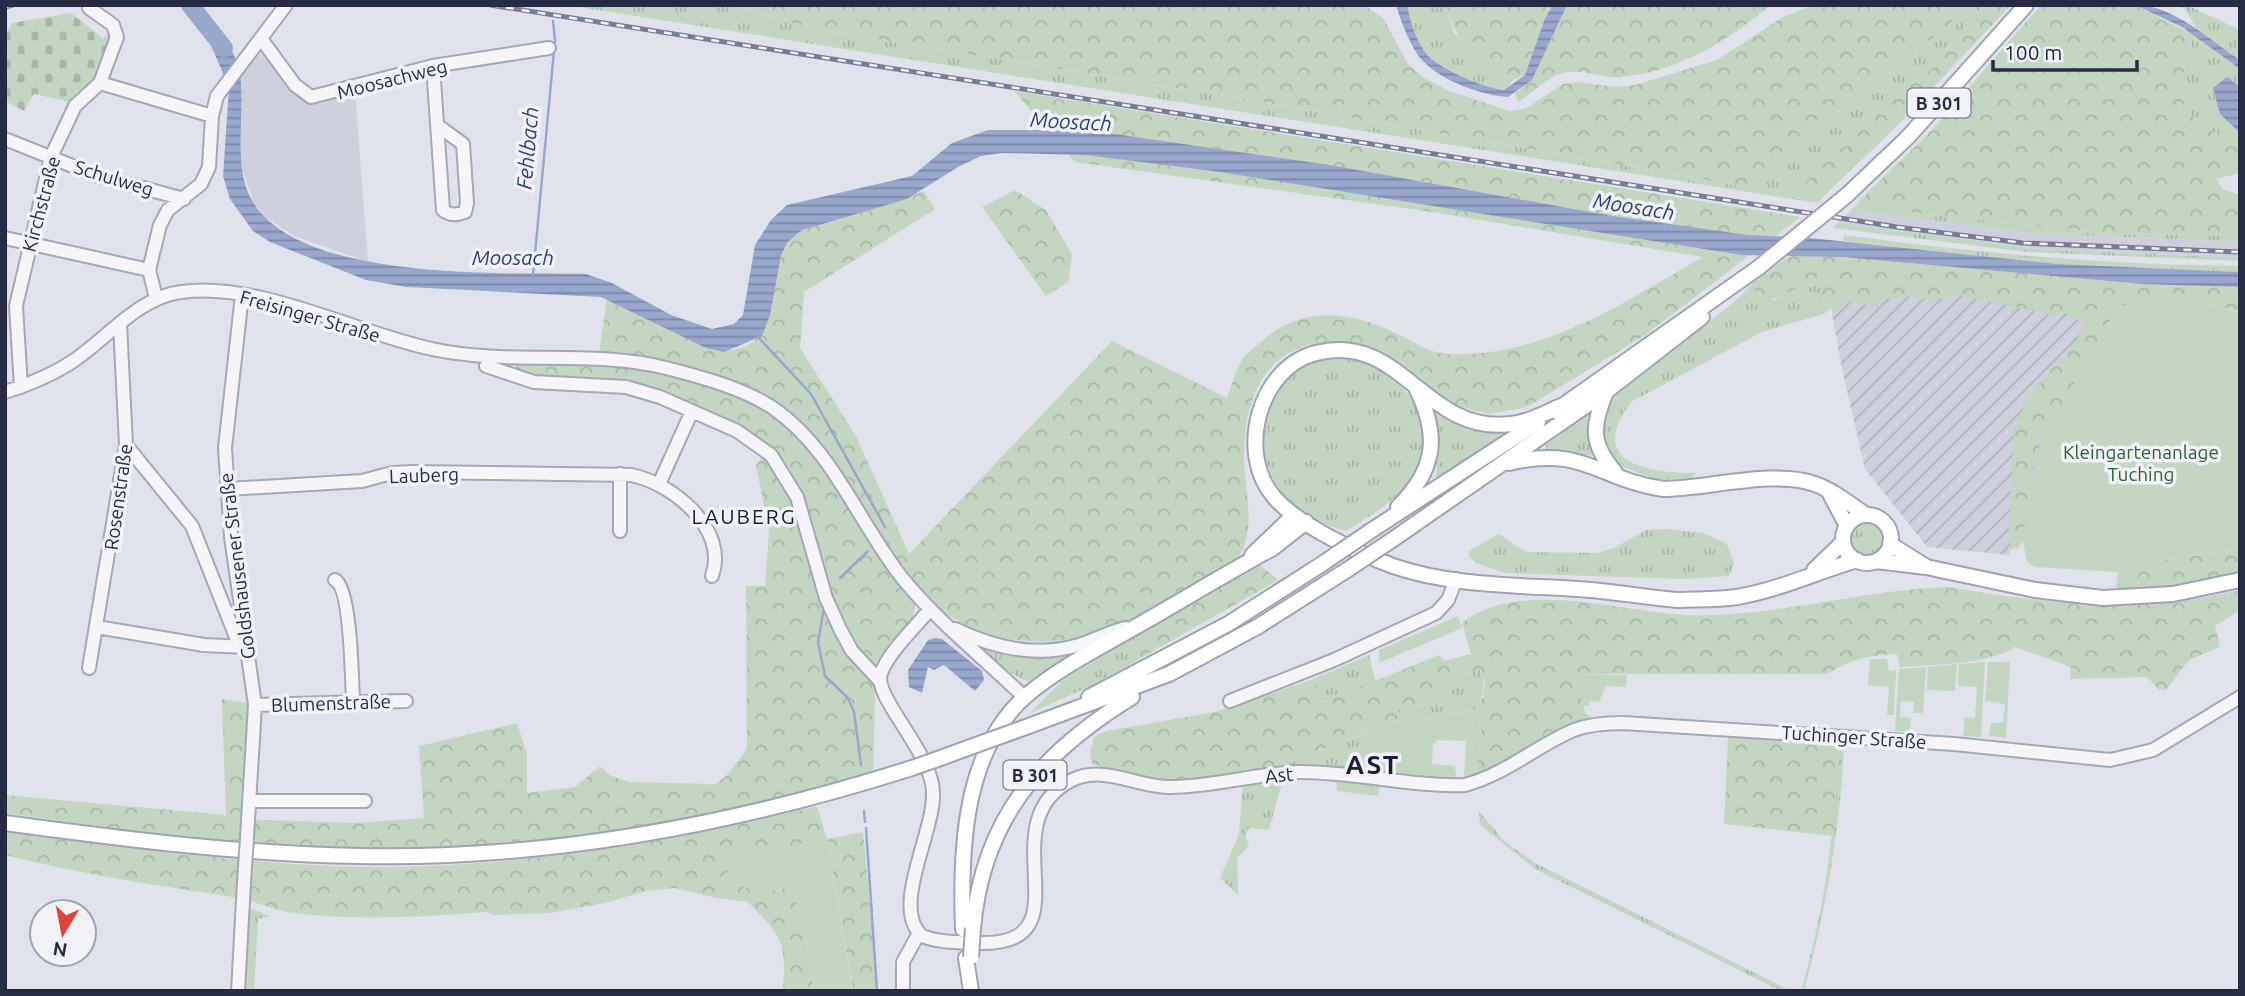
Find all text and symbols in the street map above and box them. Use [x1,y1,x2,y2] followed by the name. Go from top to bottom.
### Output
[1993,28,2136,72] scale bar
[2004,40,2062,64] text: 100 m
[335,55,449,103] street label: Moosachweg
[1908,88,1970,118] road number: B 301
[511,106,543,190] water label: Fehlbach
[1029,107,1113,135] water label: Moosach
[18,154,64,254] street label: Kirchstraße
[72,156,156,200] street label: Schulweg
[1592,188,1676,224] water label: Moosach
[472,245,554,269] water label: Moosach
[237,285,383,347] street label: Freisinger Straße
[2063,441,2219,485] park label: Kleingartenanlage Tuching
[100,442,136,552] street label: Rosenstraße
[389,463,459,487] street label: Lauberg
[215,472,259,660] street label: Goldshausener Straße
[691,504,797,528] district label: LAUBERG
[271,690,391,716] street label: Blumenstraße
[1781,721,1927,753] street label: Tuchinger Straße
[1346,750,1400,779] district label: AST
[1004,760,1066,790] road number: B 301
[1264,763,1295,787] street label: Ast
[28,898,98,968] north arrow
[51,938,69,962] text: N

